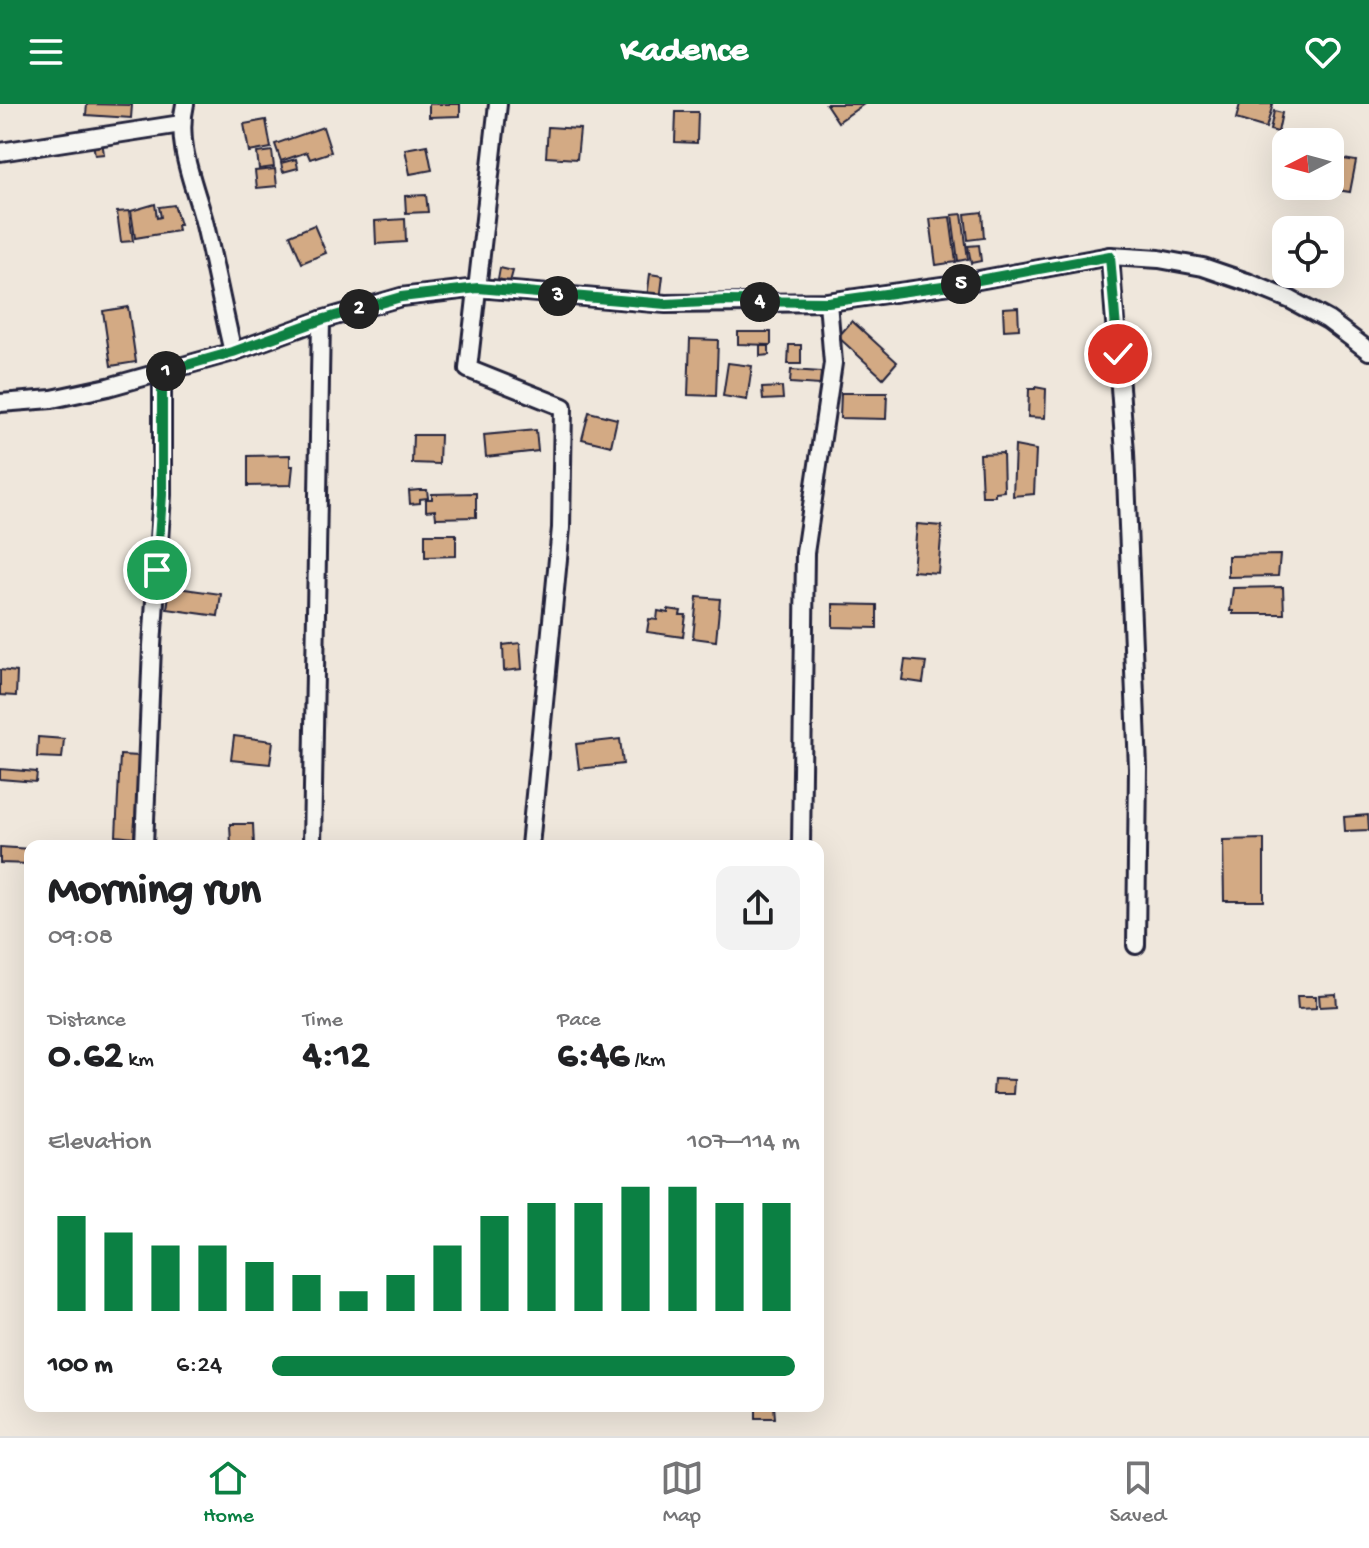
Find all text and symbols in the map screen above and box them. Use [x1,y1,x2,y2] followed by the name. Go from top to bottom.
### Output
[24,30,68,74] icon: menu
[1301,30,1345,74] icon: heart
[621,31,748,74] text: Kadence
[1272,128,1344,200] north arrow
[1272,128,1344,288] map controls
[1272,216,1344,288] button: locate
[941,264,981,304] pin: 5
[955,271,967,297] text: 5
[538,276,578,316] pin: 3
[740,282,780,322] pin: 4
[552,283,564,309] text: 3
[339,289,379,329] pin: 2
[755,289,765,315] text: 4
[354,296,364,322] text: 2
[1084,320,1152,388] pin
[1096,332,1140,376] icon: check
[146,351,186,391] pin: 1
[162,358,170,384] text: 1
[123,536,191,604] pin
[135,548,179,592] icon: arrive
[716,866,800,950] button: share
[48,867,261,919] text: Morning run
[48,923,113,954] text: 09:08
[48,1008,126,1034] text: Distance
[303,1008,343,1034] text: Time
[557,1008,601,1034] text: Pace
[48,1034,123,1081] text: 0.62
[303,1034,370,1081] text: 4:12
[557,1034,629,1081] text: 6:46
[123,1048,154,1074] text: km
[629,1048,665,1074] text: /km
[48,1128,151,1159] text: Elevation
[687,1128,800,1159] text: 107–114 m
[48,1351,113,1382] text: 100 m
[176,1351,222,1382] text: 6:24
[203,1456,254,1530] tab: Home
[660,1456,704,1530] tab: Map
[1110,1456,1166,1530] tab: Saved

